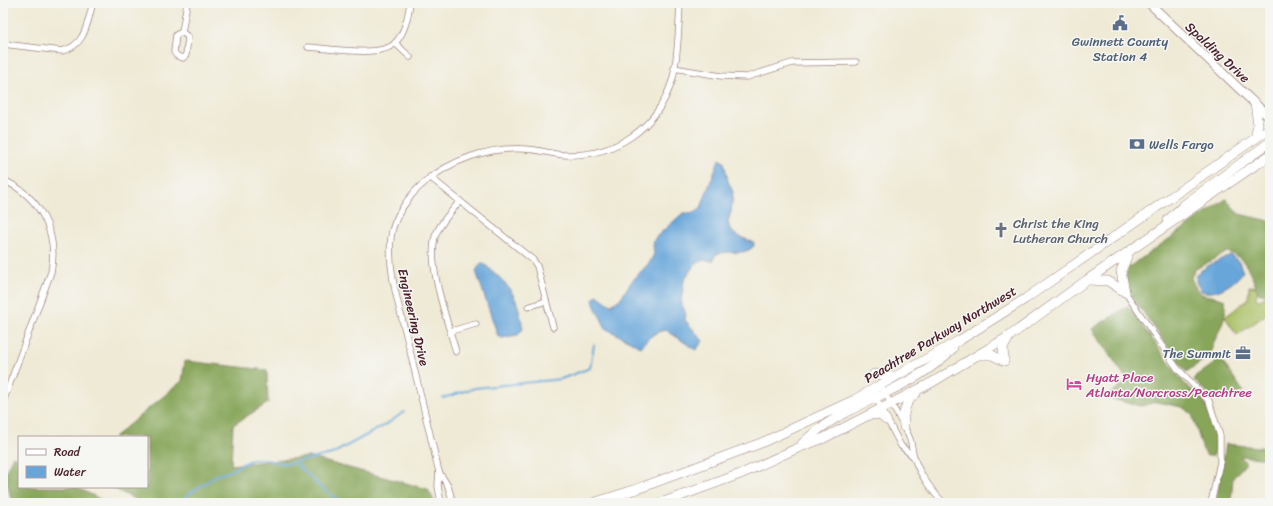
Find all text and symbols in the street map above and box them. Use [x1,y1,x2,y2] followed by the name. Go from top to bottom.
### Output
[1111,14,1129,32] public building icon: Gwinnett County Station 4
[1180,16,1256,89] street label: Spalding Drive
[1072,30,1169,68] place label: Gwinnett County Station 4
[1149,133,1214,156] place label: Wells Fargo
[1128,135,1146,153] bank icon: Wells Fargo
[1013,212,1108,250] place label: Christ the King Lutheran Church
[992,221,1010,239] church icon: Christ the King Lutheran Church
[391,266,436,368] street label: Engineering Drive
[860,280,1021,389] street label: Peachtree Parkway Northwest
[1163,342,1231,365] place label: The Summit
[1234,344,1252,362] office icon: The Summit
[1085,366,1252,404] place label: Hyatt Place Atlanta/Norcross/Peachtree
[1065,375,1083,393] hotel icon: Hyatt Place Atlanta/Norcross/Peachtree
[18,436,148,488] legend
[54,441,81,463] text: Road
[54,461,87,483] text: Water

